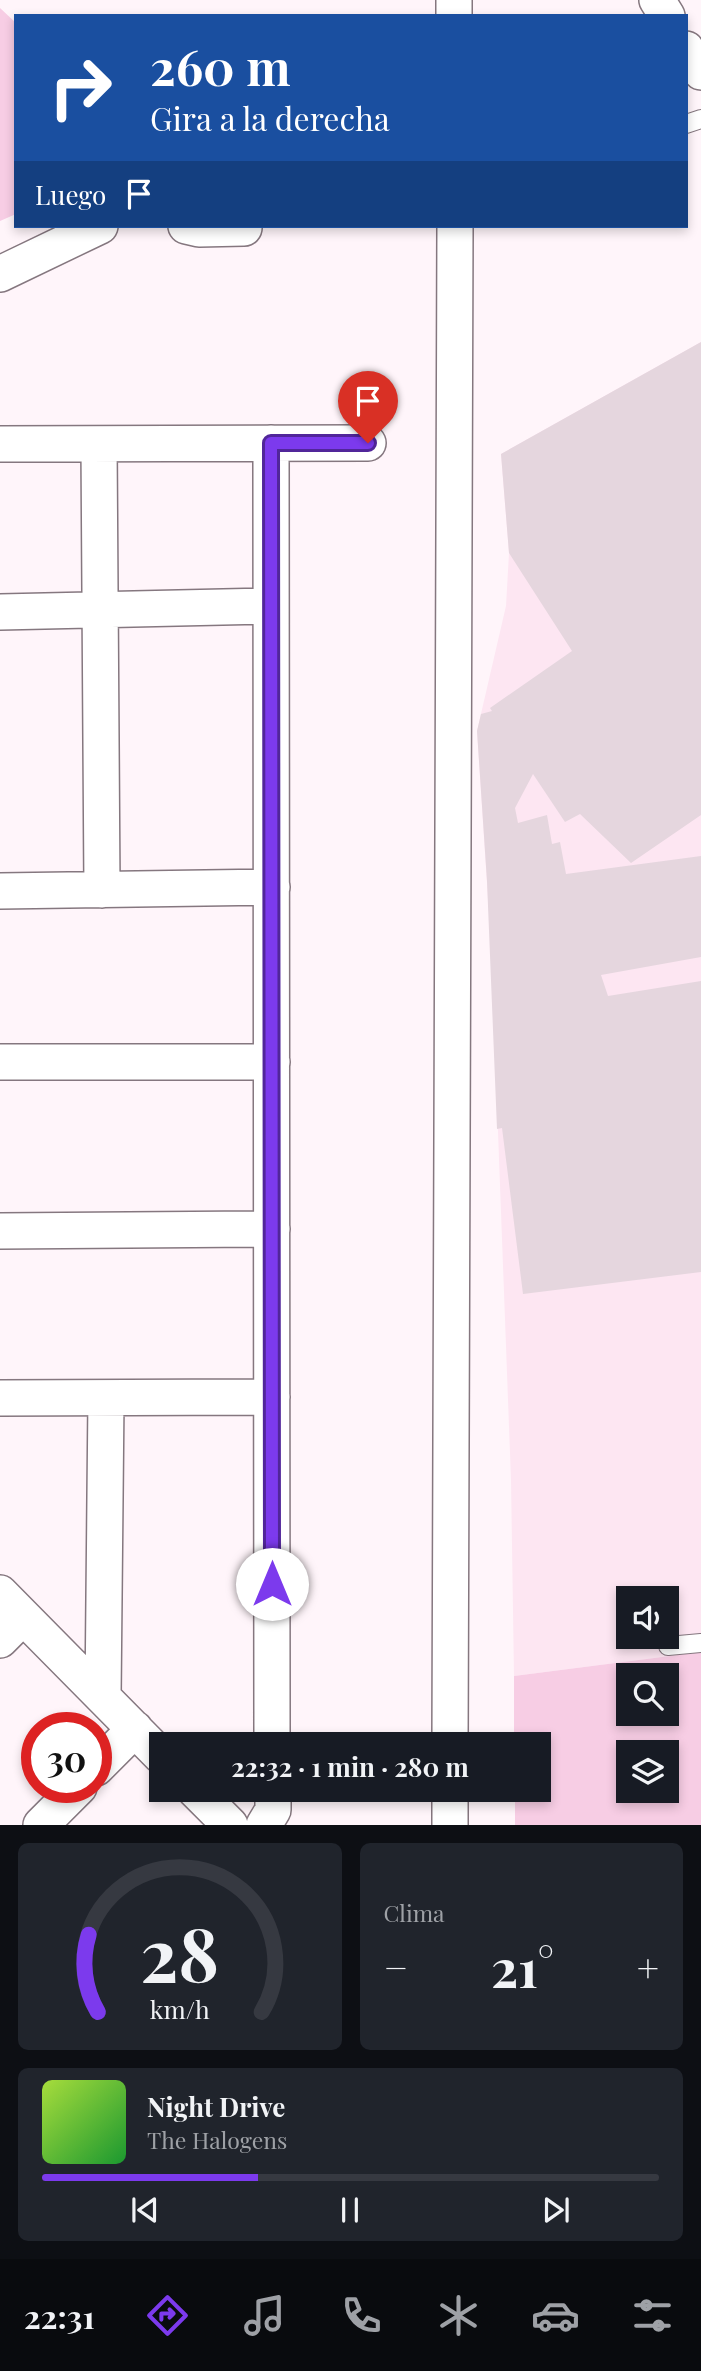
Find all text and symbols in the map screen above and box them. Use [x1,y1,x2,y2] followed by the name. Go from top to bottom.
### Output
[150,33,290,98] text: 260 m
[35,42,126,133] icon: right
[150,96,390,139] text: Gira a la derecha
[120,175,158,213] icon: arrive
[35,177,106,212] text: Luego
[338,371,398,443] pin
[349,382,387,420] icon: arrive
[235,1547,309,1621] position arrow
[616,1586,679,1803] map controls
[616,1586,679,1649] button: sound
[616,1663,679,1726] button: search
[21,1712,112,1803] speed limit sign: 30
[616,1740,679,1803] button: layers
[231,1749,469,1784] text: 22:32 · 1 min · 280 m
[384,1897,445,1928] text: Clima
[140,1904,219,2001] text: 28
[491,1932,554,2001] text: 21°
[384,1941,408,1992] text: −
[637,1941,659,1992] text: +
[150,1992,210,2025] text: km/h
[147,2089,285,2124] text: Night Drive
[147,2124,287,2155] text: The Halogens
[126,2191,164,2229] icon: previous
[331,2191,369,2229] icon: pause
[537,2191,575,2229] icon: next
[143,2291,192,2340] icon: directions
[240,2291,289,2340] icon: music
[337,2291,386,2340] icon: phone
[434,2291,483,2340] icon: climate
[531,2291,580,2340] icon: car
[628,2291,677,2340] icon: filters
[24,2294,95,2337] text: 22:31

